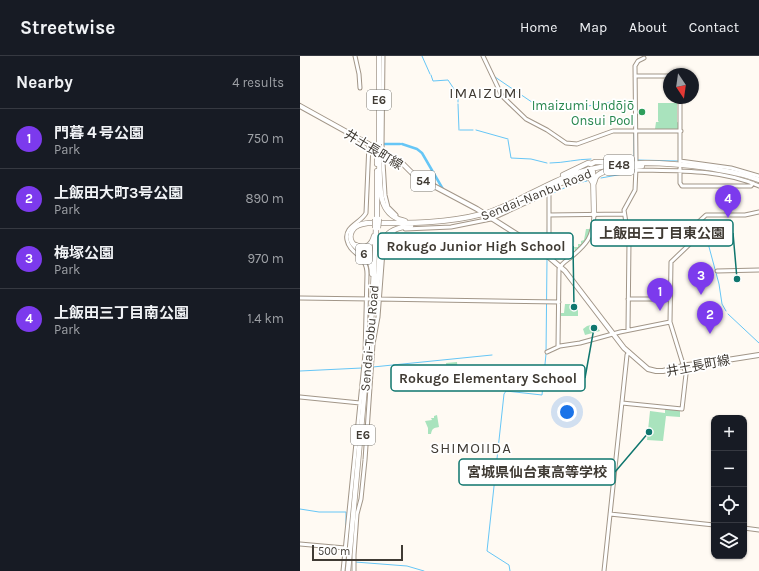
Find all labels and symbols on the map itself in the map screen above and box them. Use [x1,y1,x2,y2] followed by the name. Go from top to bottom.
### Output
[663,68,699,104] north arrow
[449,84,523,102] district label: IMAIZUMI
[367,90,391,110] road number: E6
[532,98,634,128] place label: Imaizumi Undōjō Onsui Pool
[637,107,647,117] marker: Imaizumi Undōjō Onsui Pool
[342,126,405,173] street label: 井土長町線
[604,155,634,175] road number: E48
[479,165,594,224] street label: Sendai-Nanbu Road
[411,171,435,191] road number: 54
[715,185,741,218] pin: 4
[591,220,733,246] callout: 上飯田三丁目東公園
[599,225,725,242] text: 上飯田三丁目東公園
[378,233,573,259] callout: Rokugo Junior High School
[387,238,565,255] text: Rokugo Junior High School
[356,244,372,264] road number: 6
[688,262,714,295] pin: 3
[647,278,673,311] pin: 1
[357,284,382,392] street label: Sendai-Tobu Road
[697,301,723,334] pin: 2
[665,352,731,379] street label: 井土長町線
[391,365,585,391] callout: Rokugo Elementary School
[399,370,577,387] text: Rokugo Elementary School
[557,402,577,422] your location
[351,425,375,445] road number: E6
[430,439,512,457] district label: SHIMOIIDA
[459,459,615,485] callout: 宮城県仙台東高等学校
[467,464,607,481] text: 宮城県仙台東高等学校
[312,543,403,562] scale bar

